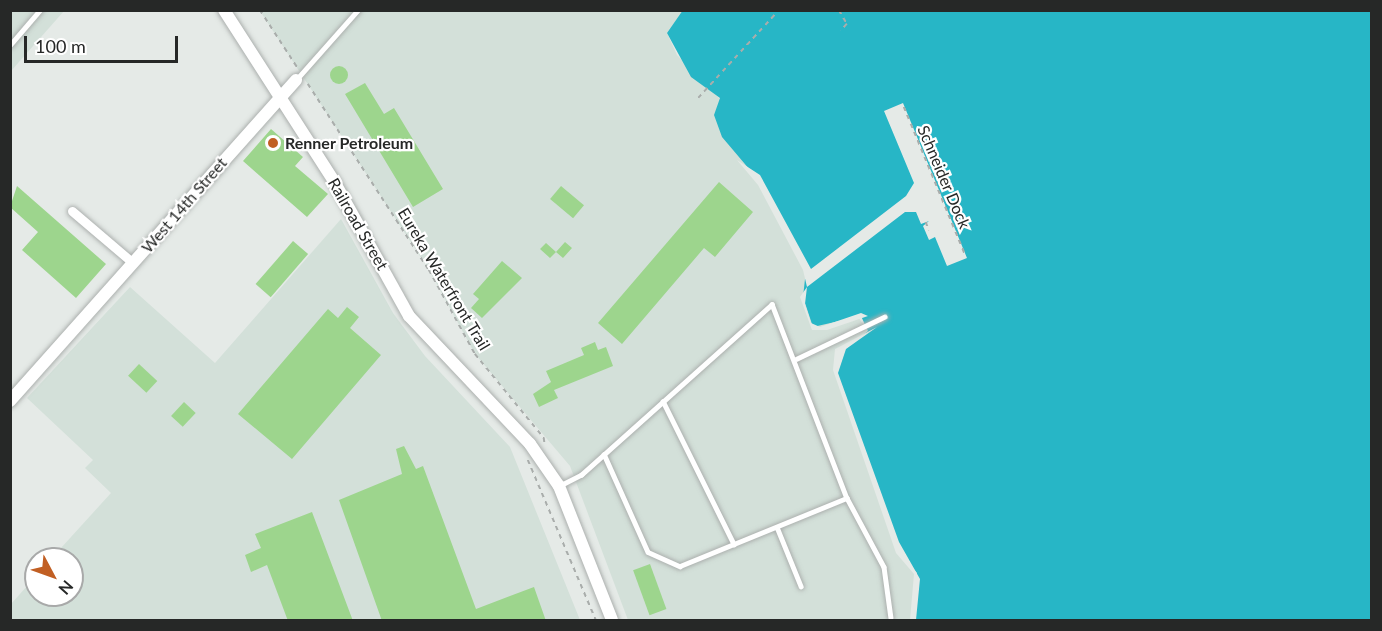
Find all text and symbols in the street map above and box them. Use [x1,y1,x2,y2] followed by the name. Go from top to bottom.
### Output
[27,24,182,62] scale bar
[35,35,86,57] text: 100 m
[914,122,974,232] street label: Schneider Dock
[285,133,414,153] place label: Renner Petroleum
[266,136,280,150] marker: Renner Petroleum
[137,153,231,257] street label: West 14th Street
[324,175,392,273] street label: Railroad Street
[394,204,494,354] street label: Eureka Waterfront Trail
[24,547,84,607] north arrow
[55,577,78,599] text: N

